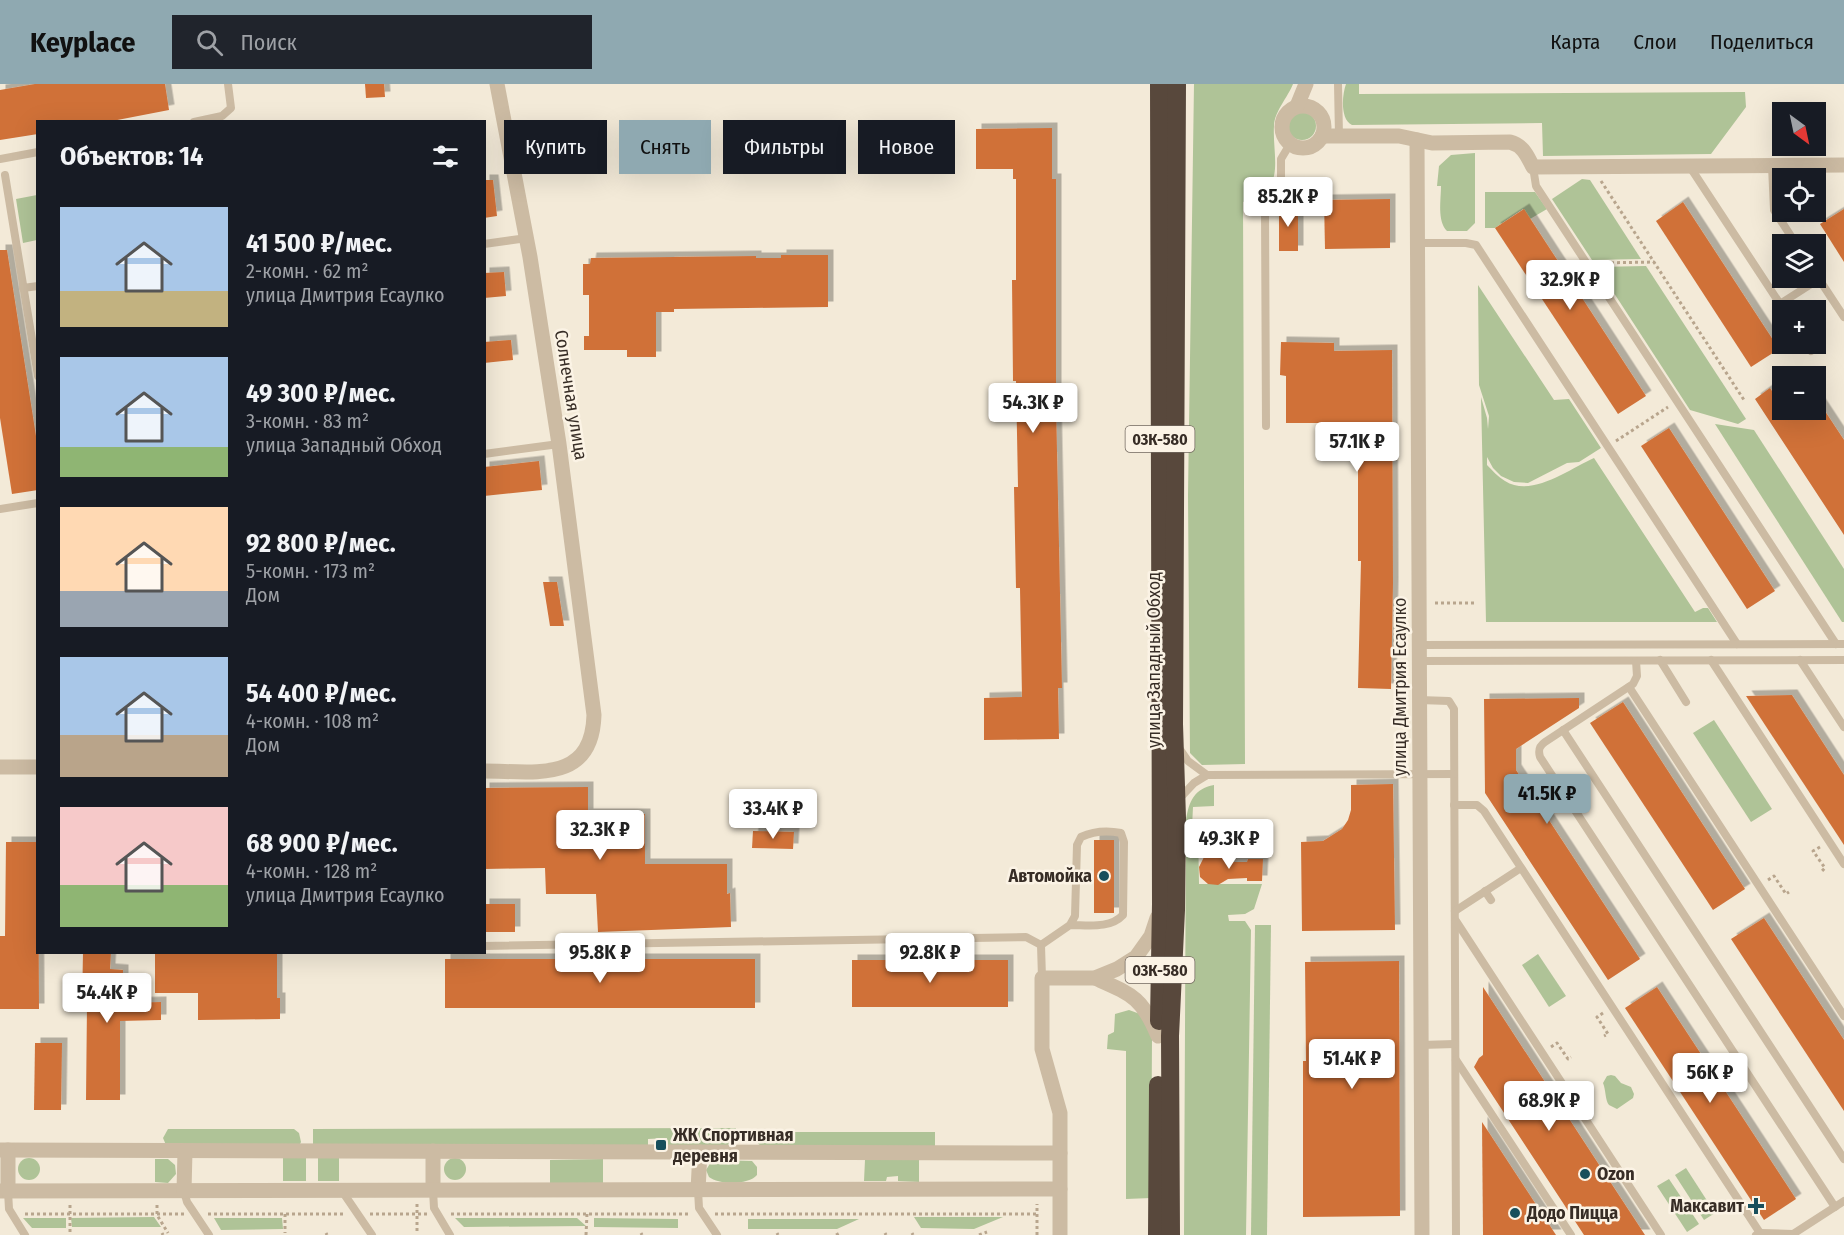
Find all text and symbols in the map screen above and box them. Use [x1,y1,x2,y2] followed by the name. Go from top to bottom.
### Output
[172,15,592,69] search box
[30,26,136,59] text: Keyplace
[193,26,226,59] icon: search
[241,29,297,56] text: Поиск
[1550,29,1600,55] text: Карта
[1633,29,1677,55] text: Слои
[1710,29,1814,55] text: Поделиться
[1772,102,1826,156] north arrow
[1772,102,1826,420] map controls
[504,120,607,174] chip: Купить
[619,120,711,174] chip: Снять
[723,120,846,174] chip: Фильтры
[858,120,955,174] chip: Новое
[429,140,462,173] icon: filters
[60,141,203,172] text: Объектов: 14
[1772,168,1826,222] button: locate
[1233,177,1343,228] pin: 85.2K ₽
[1258,184,1318,208] text: 85.2K ₽
[246,228,392,259] text: 41 500 ₽/мес.
[108,231,180,303] icon: home
[1772,234,1826,288] button: layers
[246,259,368,283] text: 2-комн. · 62 m²
[1515,260,1625,311] pin: 32.9K ₽
[1540,267,1600,291] text: 32.9K ₽
[246,283,445,307] text: улица Дмитрия Есаулко
[1772,300,1826,354] button: +
[550,328,592,462] street label: Солнечная улица
[1772,366,1826,420] button: −
[246,378,395,409] text: 49 300 ₽/мес.
[108,381,180,453] icon: home
[978,383,1088,434] pin: 54.3K ₽
[1002,390,1064,414] text: 54.3K ₽
[246,409,369,433] text: 3-комн. · 83 m²
[1302,422,1412,473] pin: 57.1K ₽
[1126,426,1194,452] road number: 03К-580
[1329,429,1385,453] text: 57.1K ₽
[246,433,442,457] text: улица Западный Обход
[246,528,396,559] text: 92 800 ₽/мес.
[108,531,180,603] icon: home
[246,559,375,583] text: 5-комн. · 173 m²
[1143,572,1165,748] street label: улица Западный Обход
[246,583,280,607] text: Дом
[1389,598,1411,776] street label: улица Дмитрия Есаулко
[246,678,396,709] text: 54 400 ₽/мес.
[108,681,180,753] icon: home
[246,709,379,733] text: 4-комн. · 108 m²
[246,733,280,757] text: Дом
[1492,774,1602,825] pin: 41.5K ₽
[1518,781,1576,805] text: 41.5K ₽
[718,789,828,840] pin: 33.4K ₽
[743,796,803,820] text: 33.4K ₽
[545,810,655,861] pin: 32.3K ₽
[570,817,630,841] text: 32.3K ₽
[1174,819,1284,870] pin: 49.3K ₽
[1198,826,1260,850] text: 49.3K ₽
[246,828,398,859] text: 68 900 ₽/мес.
[108,831,180,903] icon: home
[246,859,377,883] text: 4-комн. · 128 m²
[1008,865,1092,887] place label: Автомойка
[1097,869,1111,883] marker: Автомойка
[246,883,445,907] text: улица Дмитрия Есаулко
[545,933,655,984] pin: 95.8K ₽
[875,933,985,984] pin: 92.8K ₽
[569,940,631,964] text: 95.8K ₽
[899,940,961,964] text: 92.8K ₽
[1126,957,1194,983] road number: 03К-580
[52,973,162,1024] pin: 54.4K ₽
[76,980,138,1004] text: 54.4K ₽
[1297,1039,1407,1090] pin: 51.4K ₽
[1323,1046,1381,1070] text: 51.4K ₽
[1668,1053,1752,1104] pin: 56K ₽
[1687,1060,1733,1084] text: 56K ₽
[1494,1081,1604,1132] pin: 68.9K ₽
[1518,1088,1580,1112] text: 68.9K ₽
[672,1124,794,1167] place label: ЖК Спортивная деревня
[654,1138,668,1152] marker: ЖК Спортивная деревня
[1597,1163,1635,1185] place label: Ozon
[1578,1167,1592,1181] marker: Ozon
[1670,1195,1744,1217] place label: Максавит
[1749,1199,1763,1213] marker: Максавит
[1526,1202,1618,1224] place label: Додо Пицца
[1508,1206,1522,1220] marker: Додо Пицца

